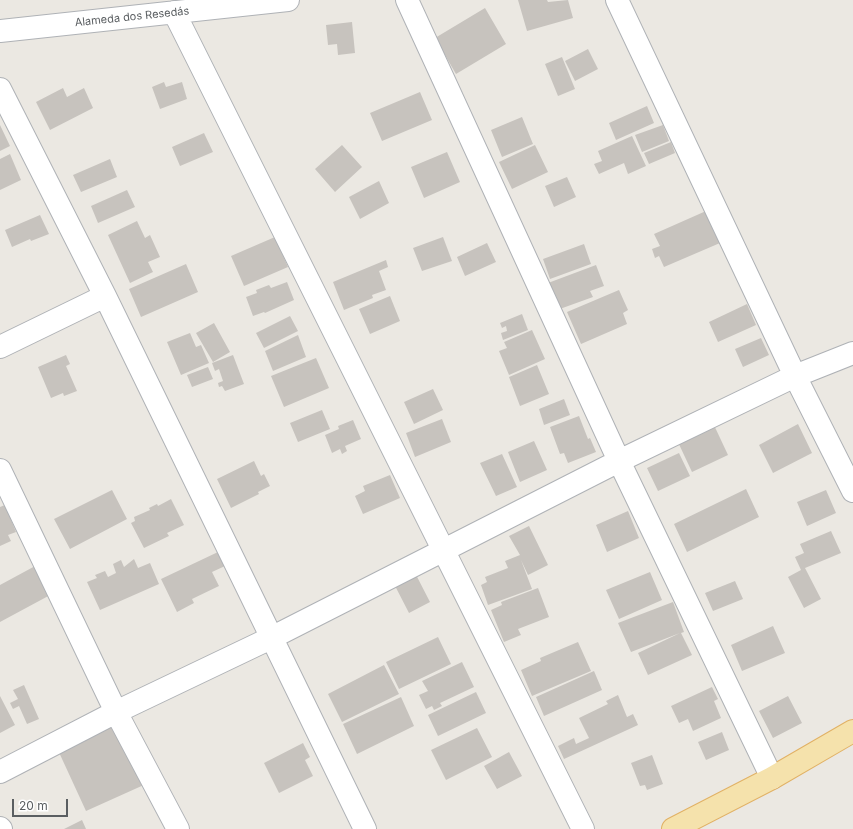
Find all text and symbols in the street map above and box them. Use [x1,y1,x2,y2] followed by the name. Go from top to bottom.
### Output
[74,4,190,30] street label: Alameda dos Resedás
[14,791,70,817] scale bar
[19,798,48,813] text: 20 m

